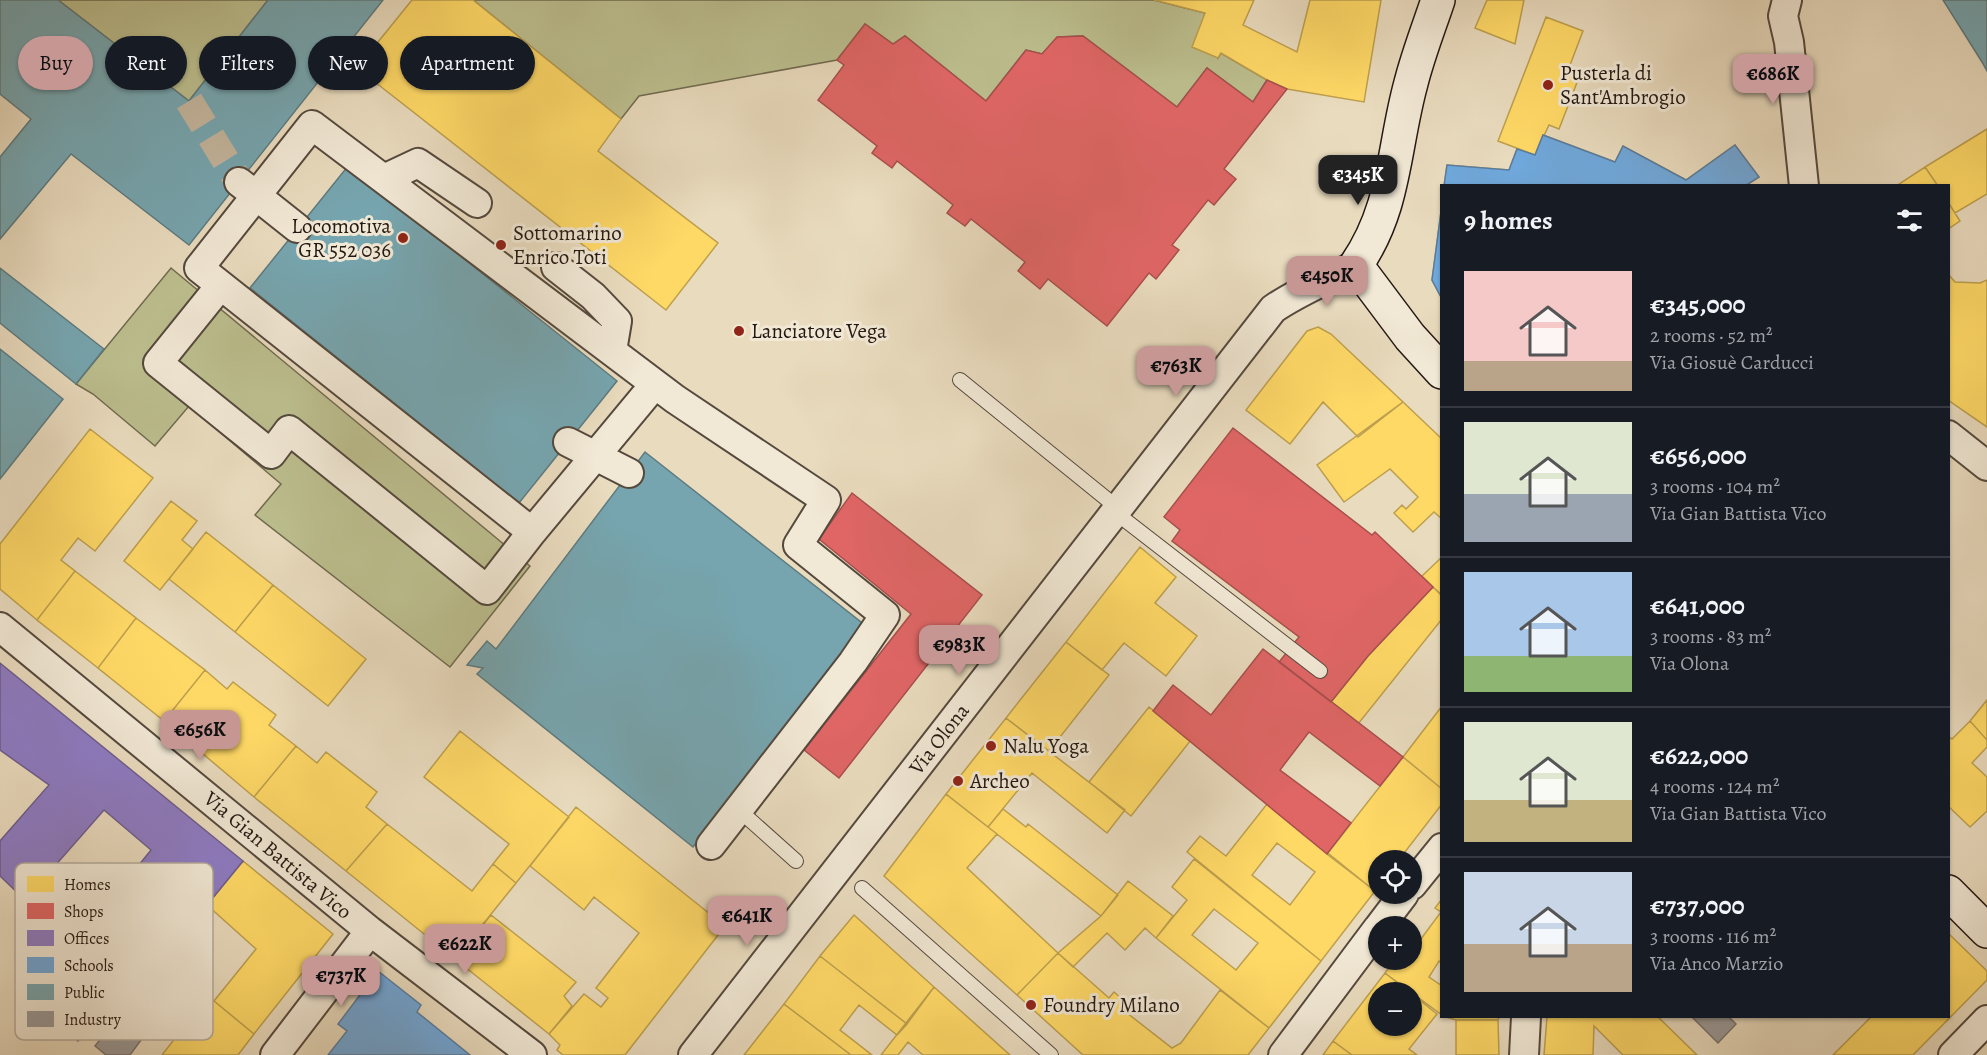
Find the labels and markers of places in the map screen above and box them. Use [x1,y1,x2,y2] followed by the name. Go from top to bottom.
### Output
[1731,54,1815,105] pin: €686K
[1560,59,1686,111] place label: Pusterla di Sant'Ambrogio
[1541,78,1555,92] marker: Pusterla di Sant'Ambrogio
[1316,155,1400,206] pin: €345K
[291,212,391,264] place label: Locomotiva GR 552 036
[513,219,622,271] place label: Sottomarino Enrico Toti
[396,231,410,245] marker: Locomotiva GR 552 036
[494,238,508,252] marker: Sottomarino Enrico Toti
[1285,256,1369,307] pin: €450K
[751,317,887,345] place label: Lanciatore Vega
[732,324,746,338] marker: Lanciatore Vega
[1134,346,1218,397] pin: €763K
[917,625,1001,676] pin: €983K
[158,710,242,761] pin: €656K
[1003,732,1089,760] place label: Nalu Yoga
[984,739,998,753] marker: Nalu Yoga
[969,767,1030,795] place label: Archeo
[951,774,965,788] marker: Archeo
[705,896,789,947] pin: €641K
[423,924,507,975] pin: €622K
[299,956,383,1007] pin: €737K
[1043,991,1180,1019] place label: Foundry Milano
[1024,998,1038,1012] marker: Foundry Milano

